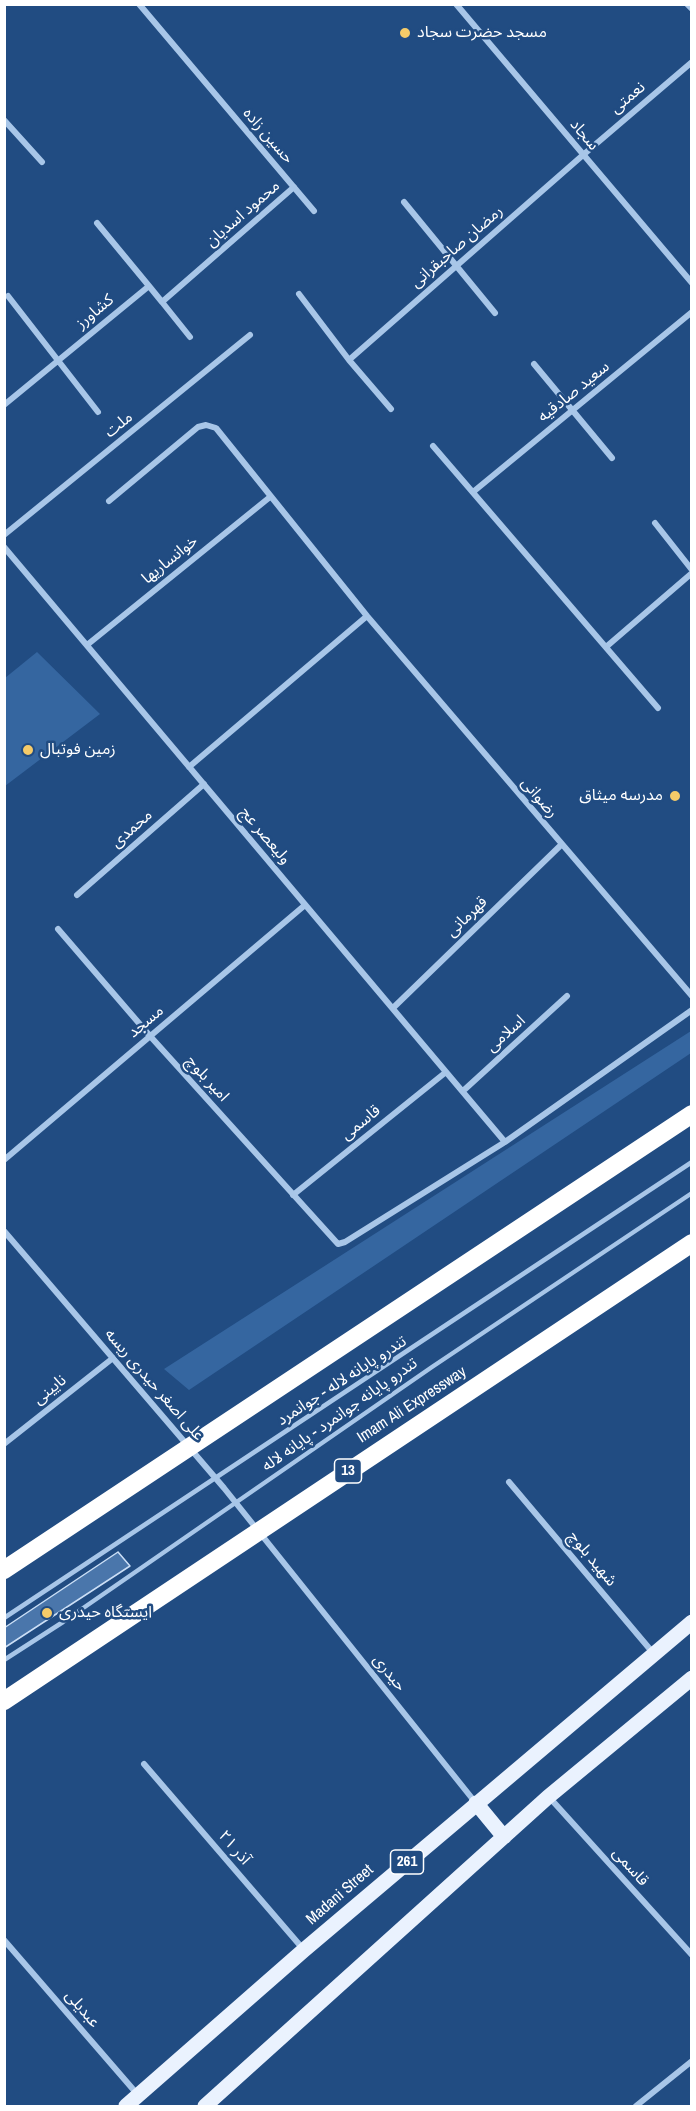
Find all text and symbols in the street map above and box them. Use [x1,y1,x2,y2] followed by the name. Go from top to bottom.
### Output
[417,23,547,43] place label: مسجد حضرت سجاد
[398,26,412,40] marker: مسجد حضرت سجاد
[607,78,649,118] street label: نعمتی
[239,104,297,168] street label: حسین زاده
[565,115,603,155] street label: سجاد
[202,177,284,251] street label: محمود اسدیان
[407,202,507,292] street label: رمضان صاحبقرانی
[72,291,118,333] street label: کشاورز
[534,357,614,427] street label: سعید صادقیه
[101,408,137,442] street label: ملت
[138,532,202,588] street label: خوانساریها
[40,740,116,760] place label: زمین فوتبال
[21,743,35,757] marker: زمین فوتبال
[516,774,562,822] street label: رضوانی
[579,786,663,806] place label: مدرسه میثاق
[668,789,682,803] marker: مدرسه میثاق
[235,803,295,869] street label: ولیعصر عج
[107,806,157,852] street label: محمدی
[442,893,492,941] street label: قهرمانی
[124,1002,168,1042] street label: مسجد
[482,1011,530,1057] street label: اسلامی
[181,1052,233,1106] street label: امیر بلوچ
[337,1101,385,1145] street label: قاسمی
[100,1325,208,1445] street label: علی اصغر حیدری ریسه
[274,1332,410,1430] street label: تندرو پایانه لاله - جوانمرد
[259,1354,421,1476] street label: تندرو پایانه جوانمرد - پایانه لاله
[354,1363,470,1447] street label: Imam Ali Expressway
[30,1371,70,1409] street label: نایینی
[334,1459,362,1483] road number: 13
[563,1528,621,1590] street label: شهید بلوچ
[59,1603,152,1623] place label: ایستگاه حیدری
[40,1606,54,1620] marker: ایستگاه حیدری
[368,1651,410,1695] street label: حیدری
[214,1827,254,1869] street label: آذر ۲۱
[608,1844,652,1890] street label: قاسمی
[390,1850,424,1874] road number: 261
[303,1861,377,1929] street label: Madani Street
[61,1986,103,2032] street label: عبدیلی

